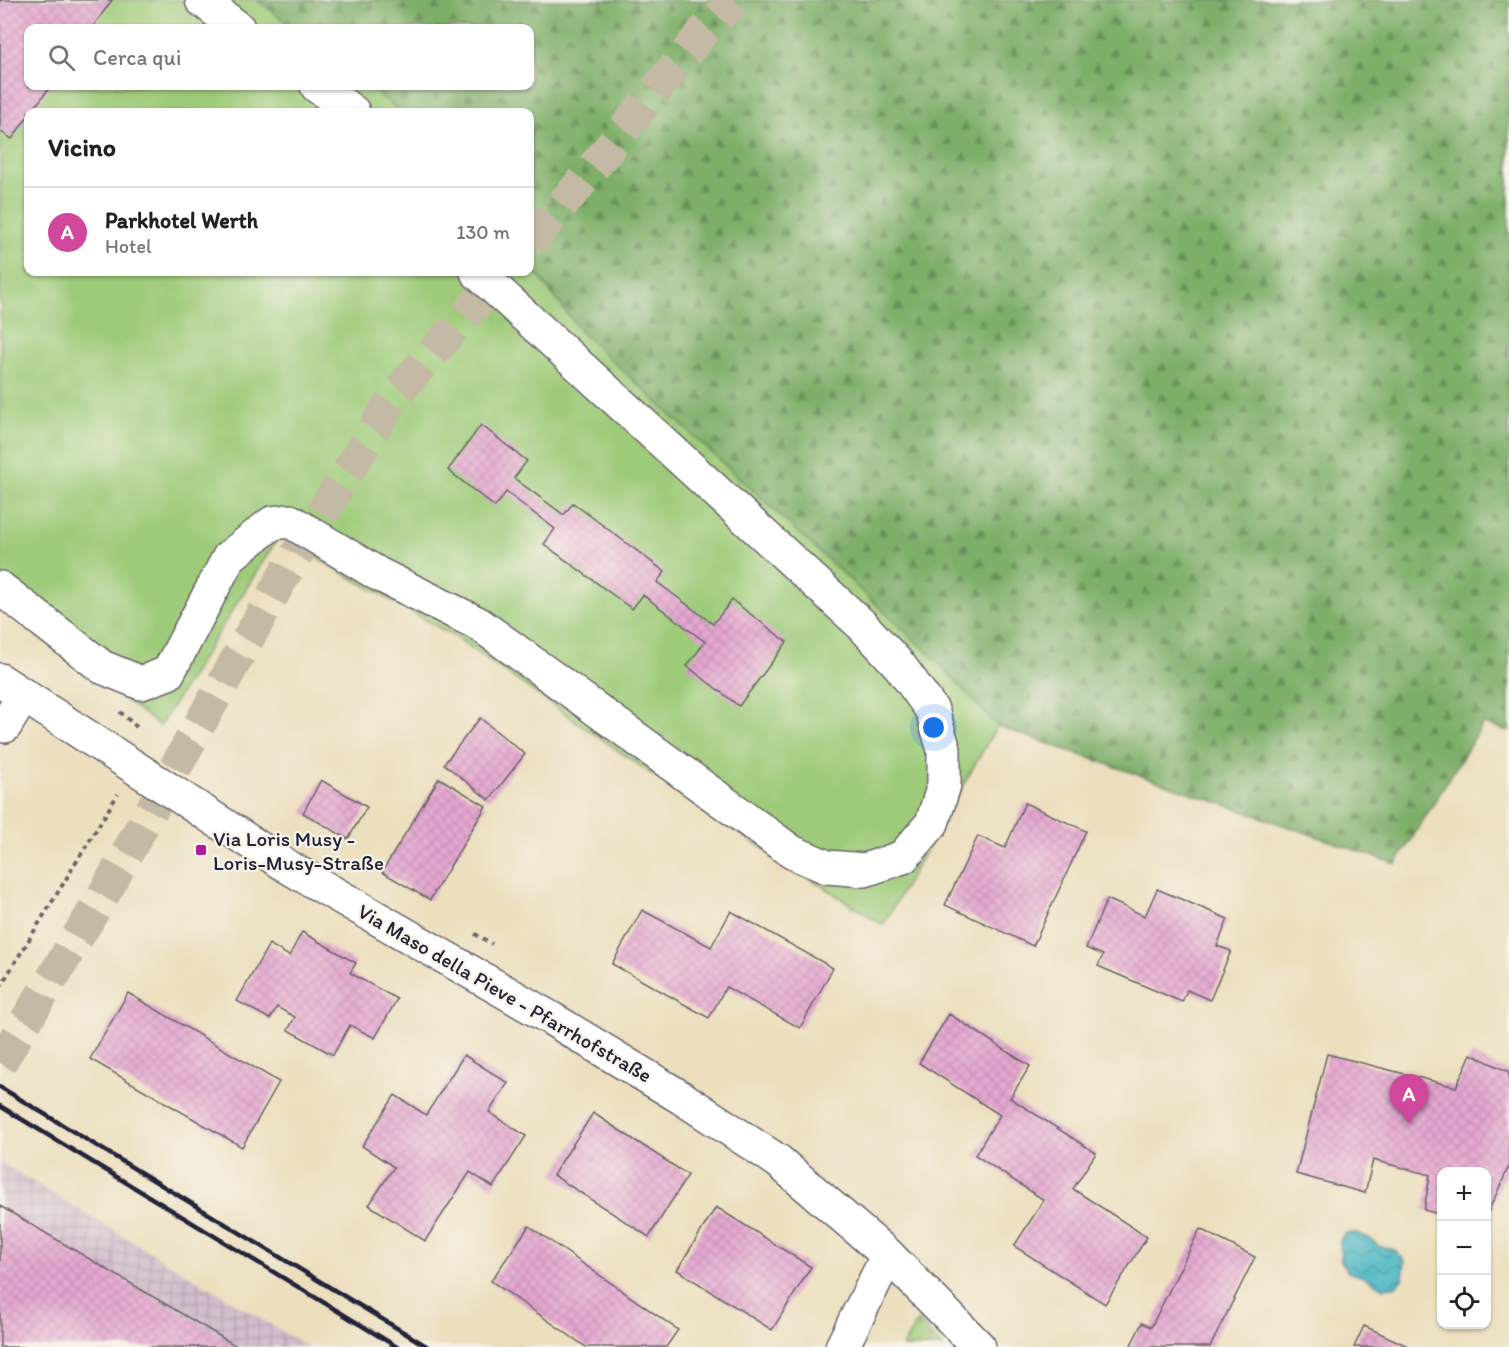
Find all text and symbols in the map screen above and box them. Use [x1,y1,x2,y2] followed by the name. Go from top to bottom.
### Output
[24,24,534,90] search box
[45,41,78,74] icon: search
[93,44,181,71] text: Cerca qui
[48,131,116,163] text: Vicino
[105,207,258,234] text: Parkhotel Werth
[61,220,74,244] text: A
[456,220,510,244] text: 130 m
[105,234,152,258] text: Hotel
[919,713,948,742] your location
[213,826,384,875] place label: Via Loris Musy - Loris-Musy-Straße
[194,843,208,857] marker: Via Loris Musy - Loris-Musy-Straße
[353,898,657,1088] street label: Via Maso della Pieve - Pfarrhofstraße
[1390,1074,1428,1124] pin: A
[1437,1167,1491,1329] map controls
[1437,1167,1491,1221] button: +
[1437,1221,1491,1275] button: −
[1437,1275,1491,1329] button: locate

